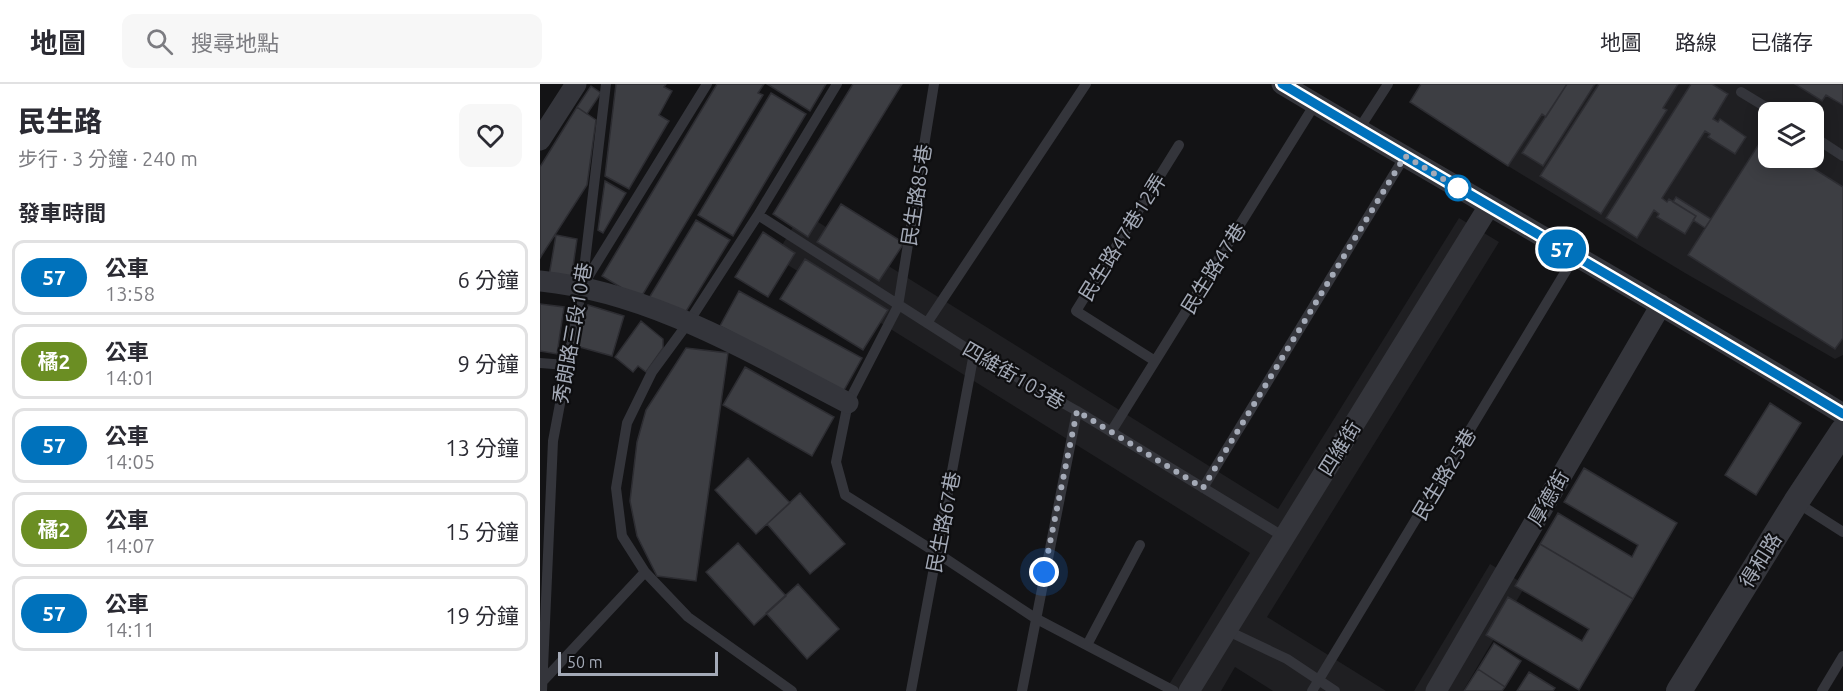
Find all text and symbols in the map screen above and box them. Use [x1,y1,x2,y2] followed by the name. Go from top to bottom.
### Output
[122,14,542,68] search box
[143,25,176,58] icon: search
[30,27,86,58] text: 地圖
[191,30,279,55] text: 搜尋地點
[1600,30,1642,54] text: 地圖
[1675,30,1717,54] text: 路線
[1750,30,1813,54] text: 已儲存
[1758,102,1824,168] map controls
[1758,102,1824,168] button: layers
[459,104,522,167] button: heart
[18,105,102,136] text: 民生路
[897,143,935,247] street label: 民生路85巷
[18,147,198,170] text: 步行 · 3 分鐘 · 240 m
[1074,169,1170,305] street label: 民生路47巷12弄
[1445,175,1471,201] unlabelled marker
[18,200,106,225] text: 發車時間
[1176,218,1250,318] street label: 民生路47巷
[1535,230,1589,268] line badge: 57
[1550,237,1574,261] text: 57
[105,255,149,280] text: 公車
[548,261,596,405] street label: 秀朗路三段10巷
[42,265,66,289] text: 57
[458,267,519,292] text: 6 分鐘
[105,282,155,305] text: 13:58
[959,337,1069,413] street label: 四維街103巷
[105,339,149,364] text: 公車
[38,349,70,373] text: 橘2
[458,351,519,376] text: 9 分鐘
[105,366,155,389] text: 14:01
[1313,416,1365,480] street label: 四維街
[105,423,149,448] text: 公車
[1408,424,1480,524] street label: 民生路25巷
[42,433,66,457] text: 57
[445,435,519,460] text: 13 分鐘
[105,450,155,473] text: 14:05
[1523,466,1573,530] street label: 厚德街
[922,469,964,575] street label: 民生路67巷
[105,507,149,532] text: 公車
[38,517,70,541] text: 橘2
[445,519,519,544] text: 15 分鐘
[1734,528,1786,592] street label: 得和路
[105,534,155,557] text: 14:07
[1029,557,1059,587] your location
[105,591,149,616] text: 公車
[42,601,66,625] text: 57
[445,603,519,628] text: 19 分鐘
[105,618,155,641] text: 14:11
[558,649,718,676] scale bar
[567,653,603,671] text: 50 m

